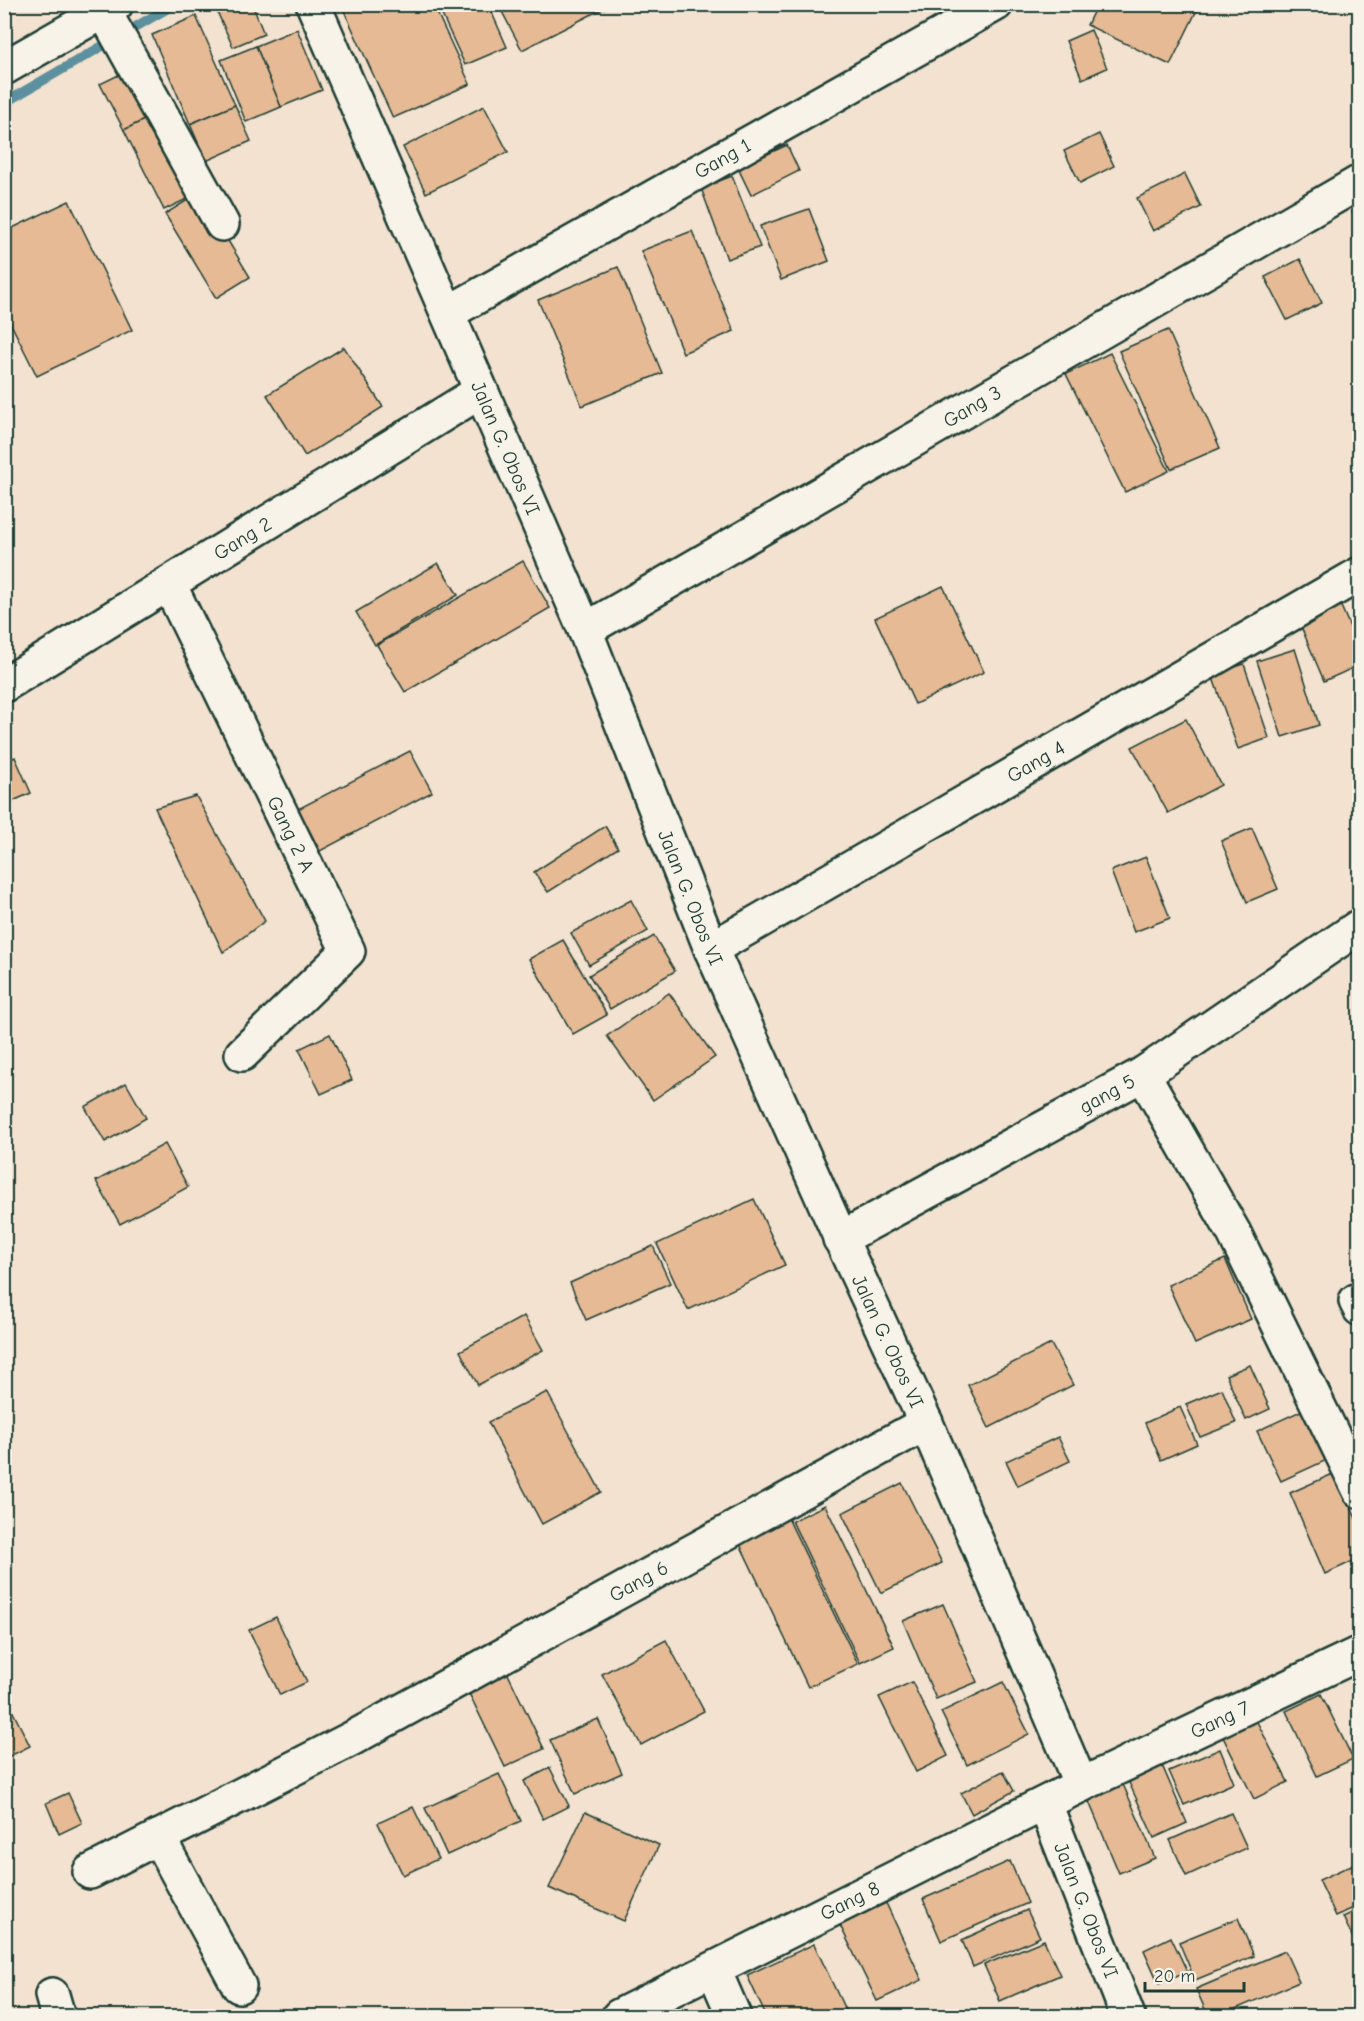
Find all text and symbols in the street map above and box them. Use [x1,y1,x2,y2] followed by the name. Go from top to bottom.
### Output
[690,133,755,183] street label: Gang 1
[467,377,545,519] street label: Jalan G. Obos VI
[939,381,1005,432] street label: Gang 3
[209,512,275,565] street label: Gang 2
[1003,736,1069,787] street label: Gang 4
[263,792,319,876] street label: Gang 2 A
[654,826,728,969] street label: Jalan G. Obos VI
[1075,1069,1139,1118] street label: gang 5
[848,1271,929,1411] street label: Jalan G. Obos VI
[605,1556,672,1606] street label: Gang 6
[1187,1695,1253,1743] street label: Gang 7
[1050,1839,1124,1981] street label: Jalan G. Obos VI
[816,1876,883,1925] street label: Gang 8
[1145,1955,1244,1993] scale bar
[1154,1966,1195,1987] text: 20 m

